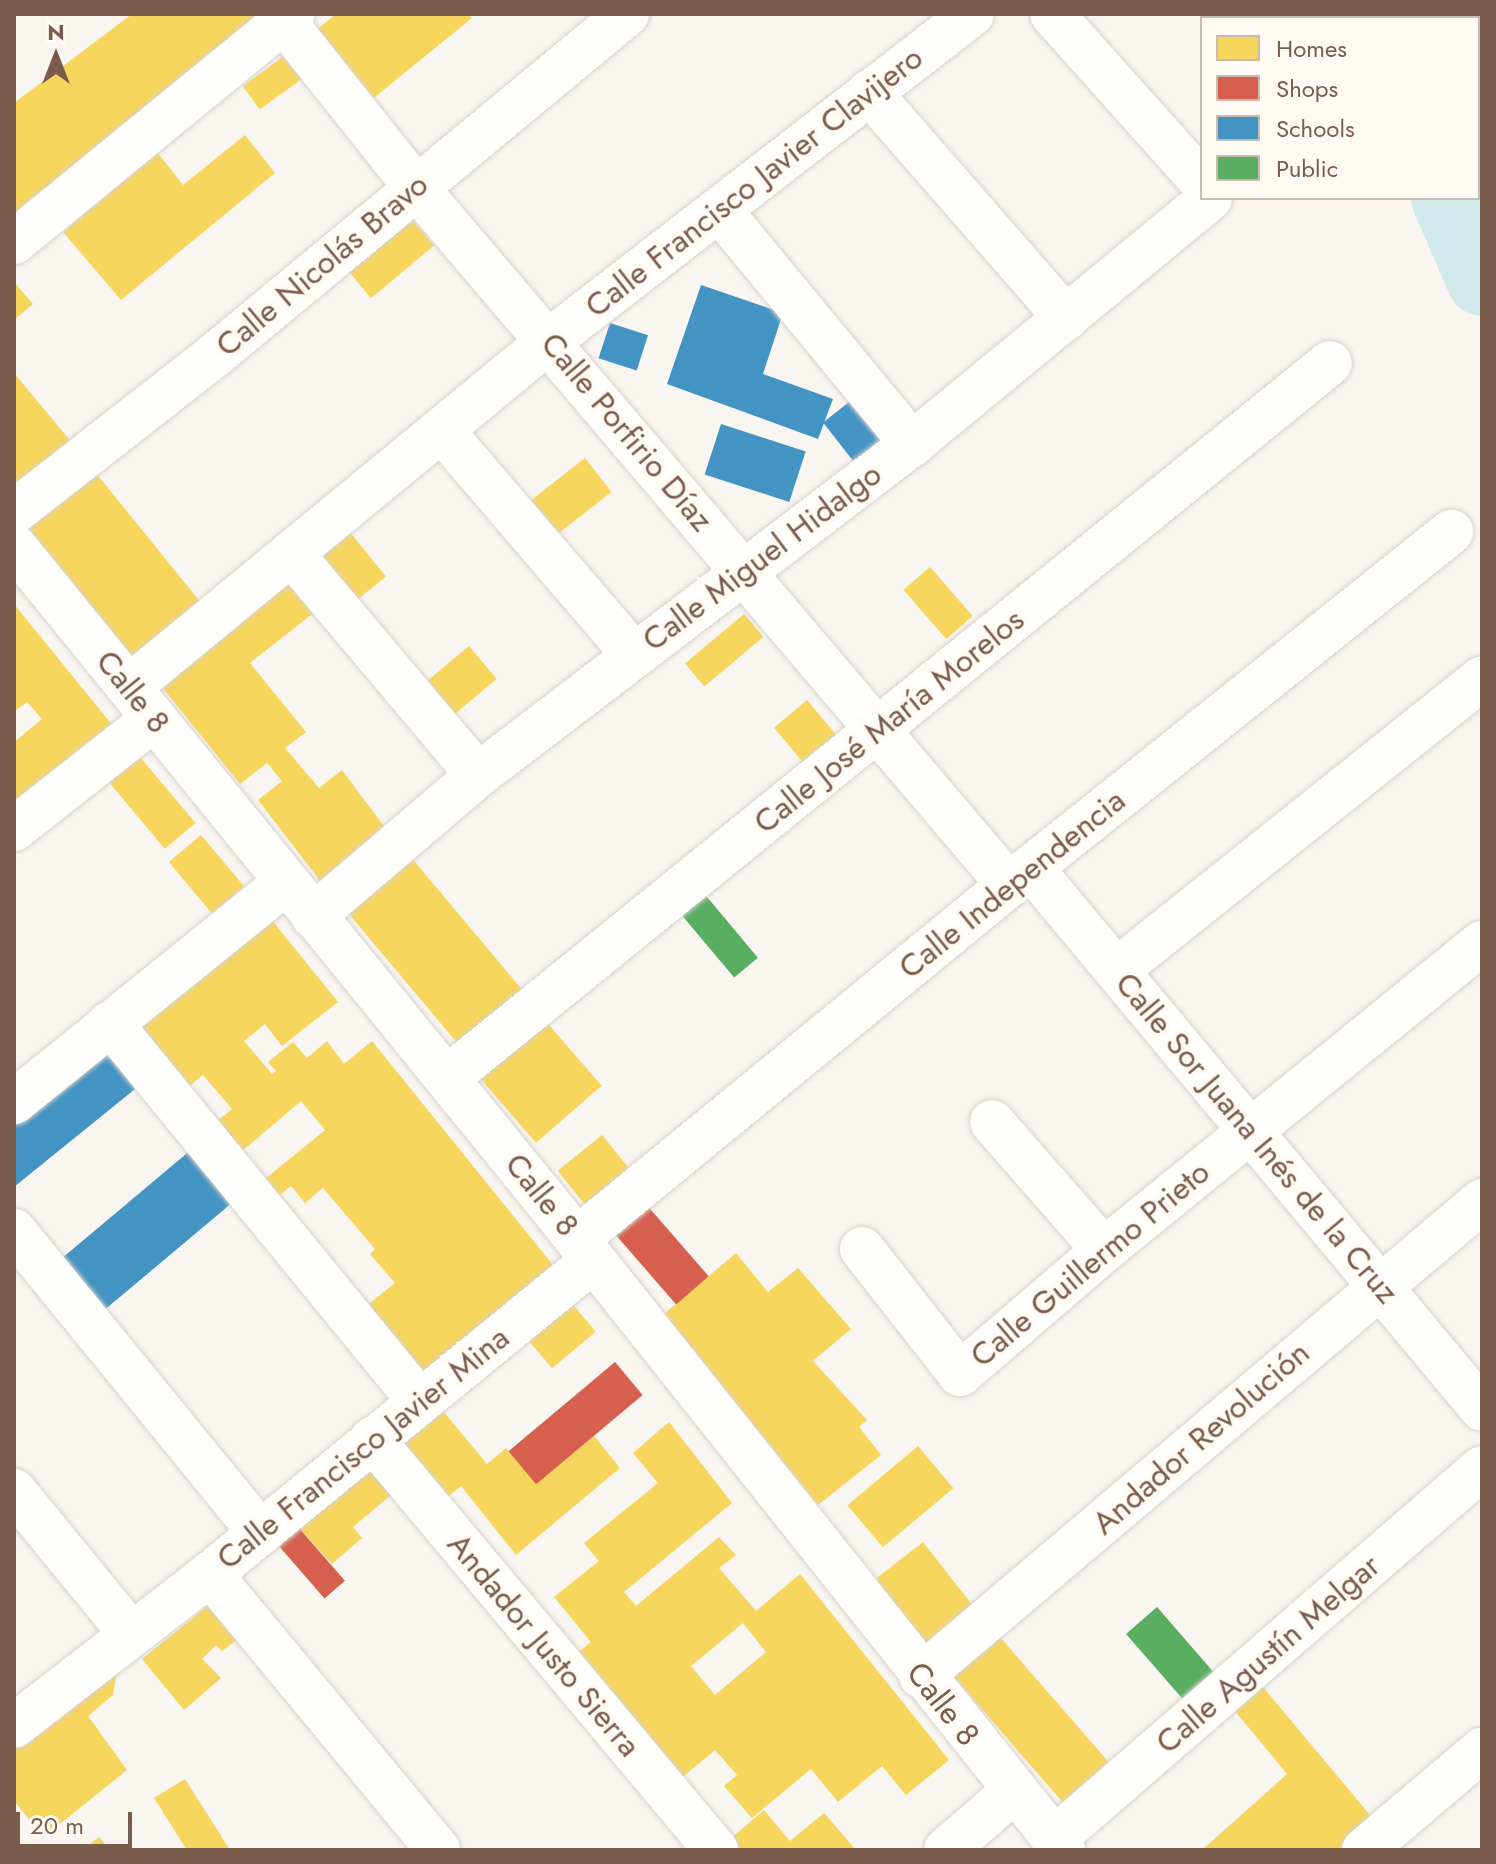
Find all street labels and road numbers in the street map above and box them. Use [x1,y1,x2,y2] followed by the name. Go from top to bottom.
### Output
[578,38,930,326] street label: Calle Francisco Javier Clavijero
[208,165,436,365] street label: Calle Nicolás Bravo
[533,325,721,539] street label: Calle Porfirio Díaz
[635,455,889,659] street label: Calle Miguel Hidalgo
[746,600,1032,842] street label: Calle José María Morelos
[88,643,178,741] street label: Calle 8
[891,781,1133,987] street label: Calle Independencia
[1107,965,1407,1311] street label: Calle Sor Juana Inés de la Cruz
[497,1146,587,1244] street label: Calle 8
[963,1153,1217,1375] street label: Calle Guillermo Prieto
[209,1318,517,1578] street label: Calle Francisco Javier Mina
[1085,1333,1317,1543] street label: Andador Revolución
[439,1526,649,1764] street label: Andador Justo Sierra
[1148,1546,1388,1762] street label: Calle Agustín Melgar
[898,1655,988,1753] street label: Calle 8

